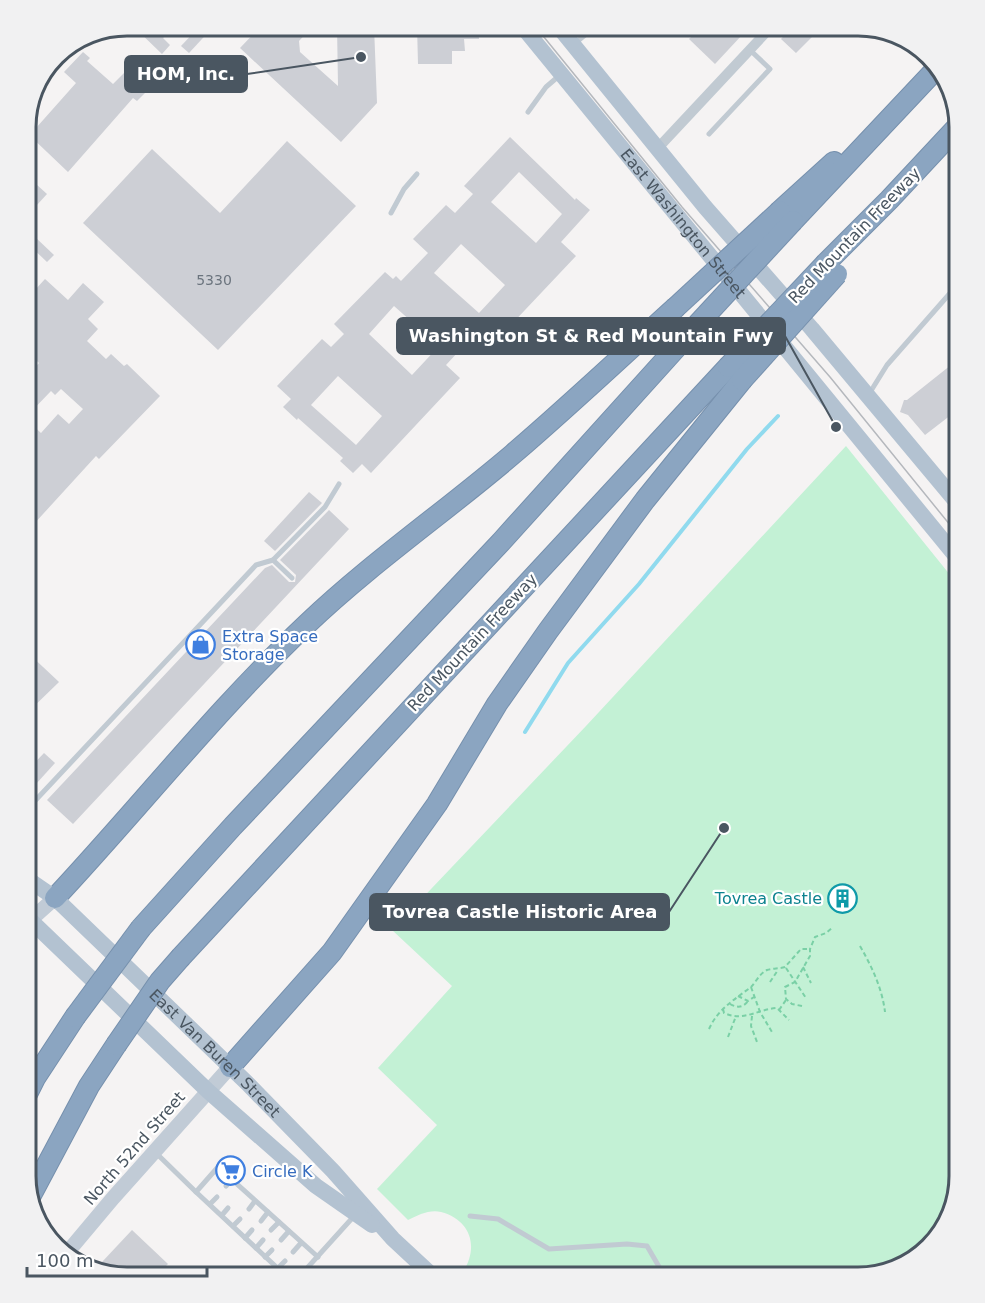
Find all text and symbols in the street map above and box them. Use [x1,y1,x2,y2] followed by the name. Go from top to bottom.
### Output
[125,56,247,92] callout: HOM, Inc.
[137,63,235,84] text: HOM, Inc.
[616,145,750,302] street label: East Washington Street
[785,163,924,307] street label: Red Mountain Freeway
[196,272,232,288] house number: 5330
[397,318,785,354] callout: Washington St & Red Mountain Fwy
[409,325,773,346] text: Washington St & Red Mountain Fwy
[404,570,541,715] street label: Red Mountain Freeway
[222,627,318,664] place label: Extra Space Storage
[185,629,217,661] shop icon: Extra Space Storage
[827,882,859,914] building icon: Tovrea Castle
[714,889,822,908] place label: Tovrea Castle
[370,894,669,930] callout: Tovrea Castle Historic Area
[383,901,657,922] text: Tovrea Castle Historic Area
[145,985,284,1121] street label: East Van Buren Street
[80,1088,189,1209] street label: North 52nd Street
[215,1155,247,1187] supermarket icon: Circle K
[252,1162,313,1181] place label: Circle K
[27,1240,207,1278] scale bar
[36,1250,94,1271] text: 100 m

